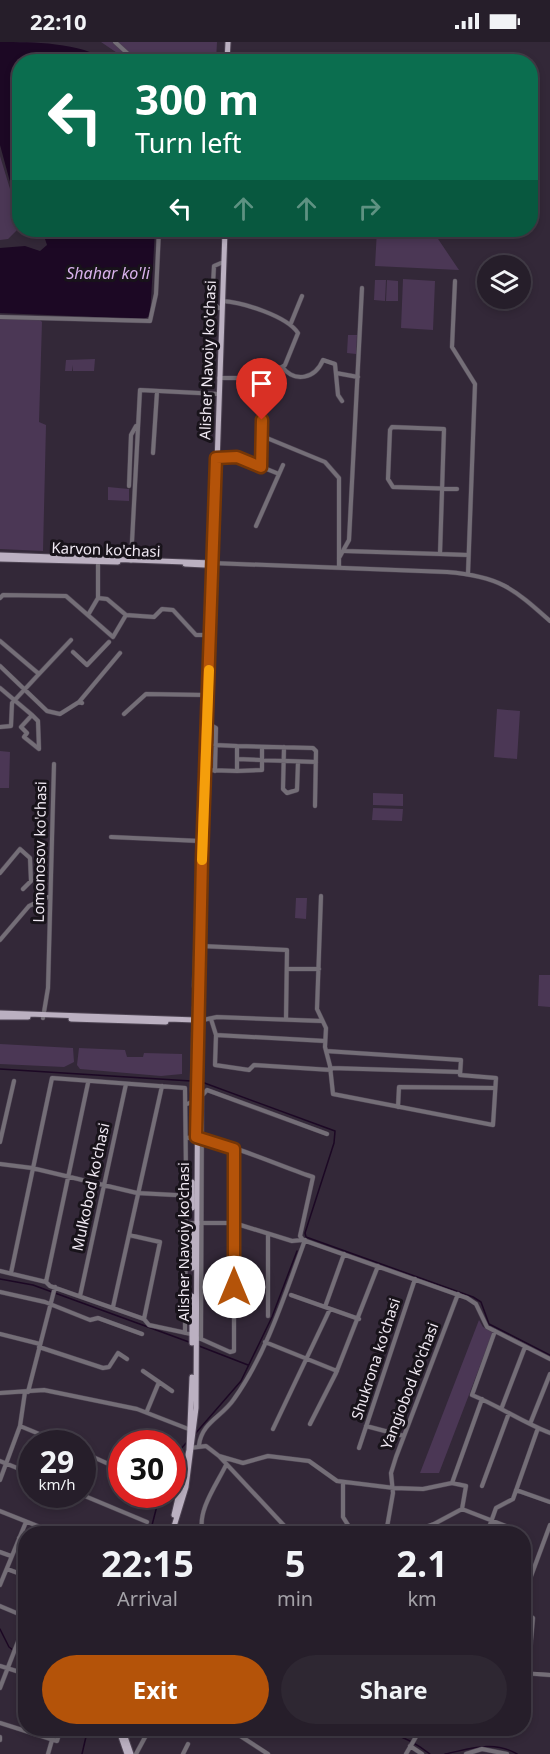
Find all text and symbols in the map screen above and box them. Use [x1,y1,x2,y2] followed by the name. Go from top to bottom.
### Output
[30,6,87,36] text: 22:10
[135,70,259,127] text: 300 m
[36,78,114,156] icon: left
[135,124,241,161] text: Turn left
[164,192,197,225] icon: left
[227,192,260,225] icon: ahead
[290,192,323,225] icon: ahead
[353,192,386,225] icon: right
[477,255,531,309] map controls
[477,255,531,309] button: layers
[66,262,151,284] water label: Shahar ko'li
[194,280,220,440] street label: Alisher Navoiy ko'chasi
[236,358,287,420] pin
[245,367,278,400] icon: arrive
[51,537,161,561] street label: Karvon ko'chasi
[28,781,50,923] street label: Lomonosov ko'chasi
[67,1121,113,1253] street label: Mulkobod ko'chasi
[173,1162,193,1322] street label: Alisher Navoiy ko'chasi
[202,1255,266,1319] position arrow
[346,1295,404,1422] street label: Shukrona ko'chasi
[376,1319,442,1452] street label: Yangiobod ko'chasi
[108,1430,186,1508] speed limit sign: 30
[40,1441,74,1482] text: 29
[39,1474,75,1494] text: km/h
[101,1539,194,1588] text: 22:15
[285,1539,305,1588] text: 5
[396,1539,448,1588] text: 2.1
[117,1585,178,1612] text: Arrival
[277,1585,313,1612] text: min
[407,1585,437,1612] text: km
[42,1655,269,1724] button: Exit
[281,1655,507,1724] button: Share

